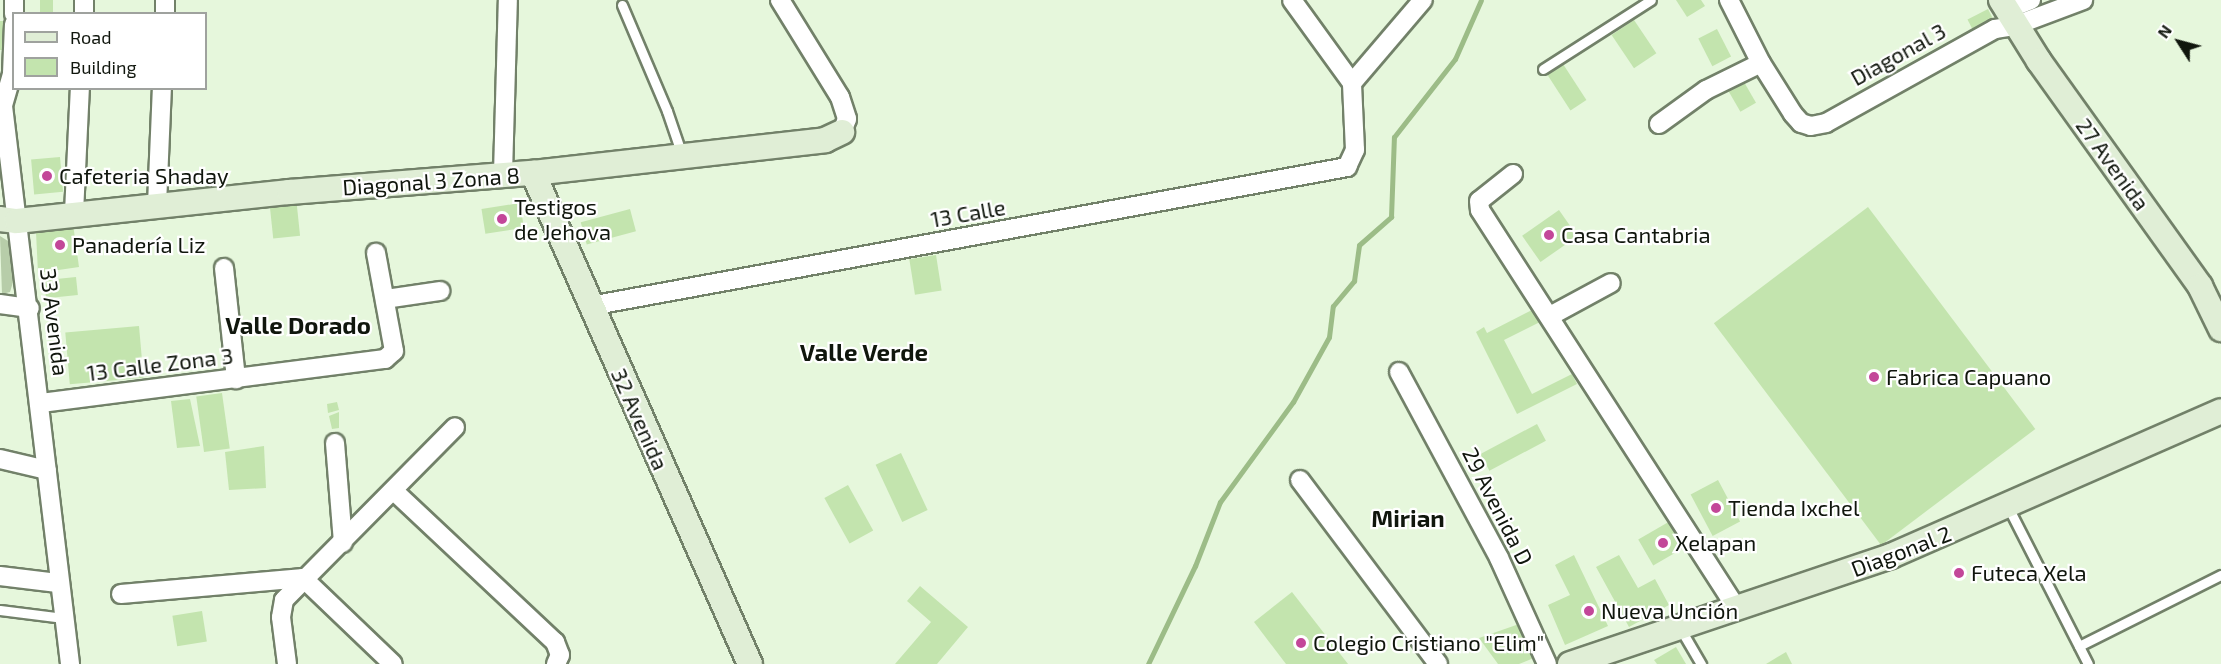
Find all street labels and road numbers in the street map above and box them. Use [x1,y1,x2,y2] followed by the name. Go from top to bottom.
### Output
[1846,17,1950,91] street label: Diagonal 3
[2071,113,2155,215] street label: 27 Avenida
[341,162,521,200] street label: Diagonal 3 Zona 8
[929,193,1007,233] street label: 13 Calle
[35,266,75,378] street label: 33 Avenida
[85,342,235,386] street label: 13 Calle Zona 3
[606,364,674,474] street label: 32 Avenida
[1457,443,1539,569] street label: 29 Avenida D
[1847,520,1955,582] street label: Diagonal 2

